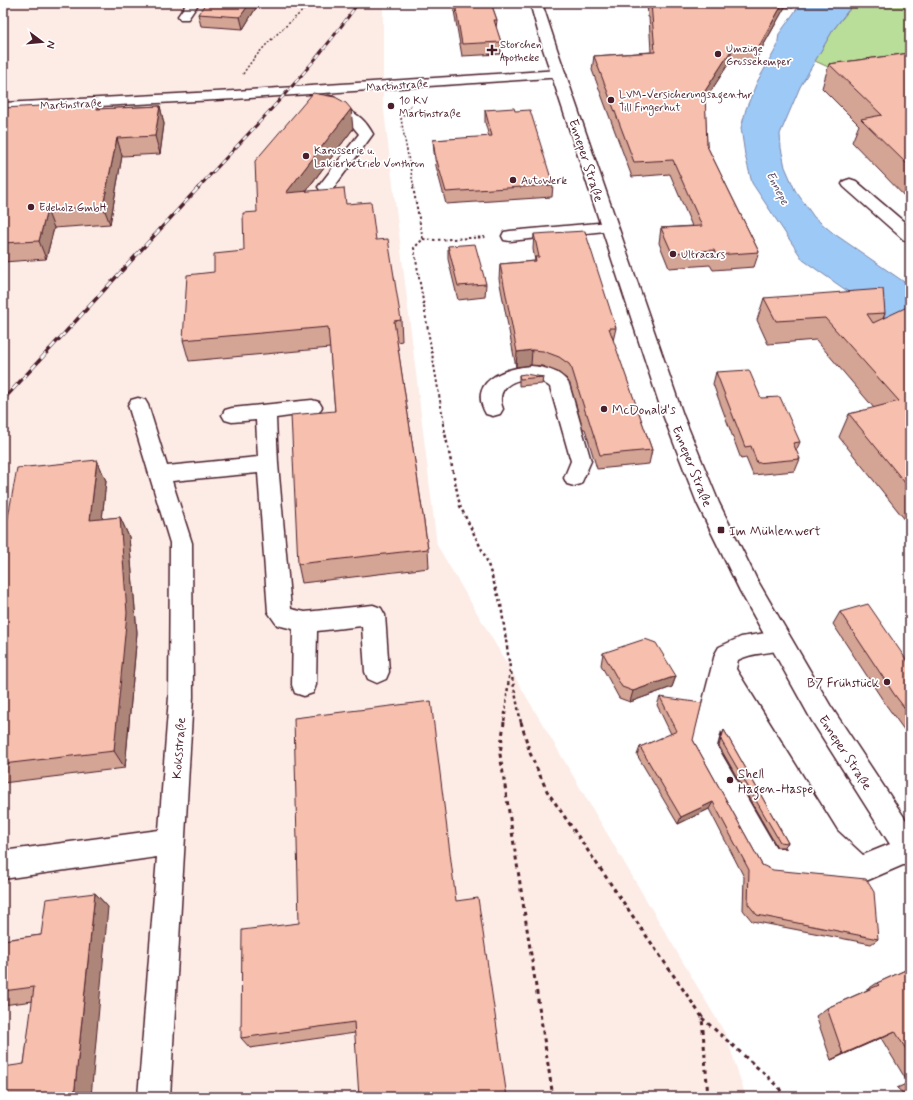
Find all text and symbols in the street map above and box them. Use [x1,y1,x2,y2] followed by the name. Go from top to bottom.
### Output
[22,22,62,62] north arrow
[500,38,541,66] place label: Storchen Apotheke
[43,39,58,50] text: N
[726,42,792,69] place label: Umzüge Grossekemper
[487,45,497,55] marker: Storchen Apotheke
[713,49,723,59] marker: Umzüge Grossekemper
[366,77,429,95] street label: Martinstraße
[619,88,753,116] place label: LVM-Versicherungsagentur Till Fingerhut
[399,94,461,121] place label: 10 KV Martinstraße
[606,95,616,105] marker: LVM-Versicherungsagentur Till Fingerhut
[40,96,103,114] street label: Martinstraße
[386,101,396,111] marker: 10 KV Martinstraße
[564,117,607,204] street label: Enneper Straße
[314,144,425,171] place label: Karosserie u. Lakierbetrieb Vonthron
[301,151,311,161] marker: Karosserie u. Lakierbetrieb Vonthron
[762,169,792,208] water label: Ennepe
[521,174,567,188] place label: AutoWerk
[508,175,518,185] marker: AutoWerk
[39,201,107,215] place label: Edeholz GmbH
[26,202,36,212] marker: Edeholz GmbH
[681,248,725,262] place label: Ultracars
[668,249,678,259] marker: Ultracars
[612,402,676,419] place label: McDonald's
[599,404,609,414] marker: McDonald's
[668,423,716,510] street label: Enneper Straße
[729,523,821,540] place label: Im Mühlenwert
[716,525,726,535] marker: Im Mühlenwert
[807,675,880,692] place label: B7 Frühstück
[882,677,892,687] marker: B7 Frühstück
[814,712,875,794] street label: Enneper Straße
[169,717,190,780] street label: Koksstraße
[738,766,813,800] place label: Shell Hagen-Haspe
[725,775,735,785] marker: Shell Hagen-Haspe

